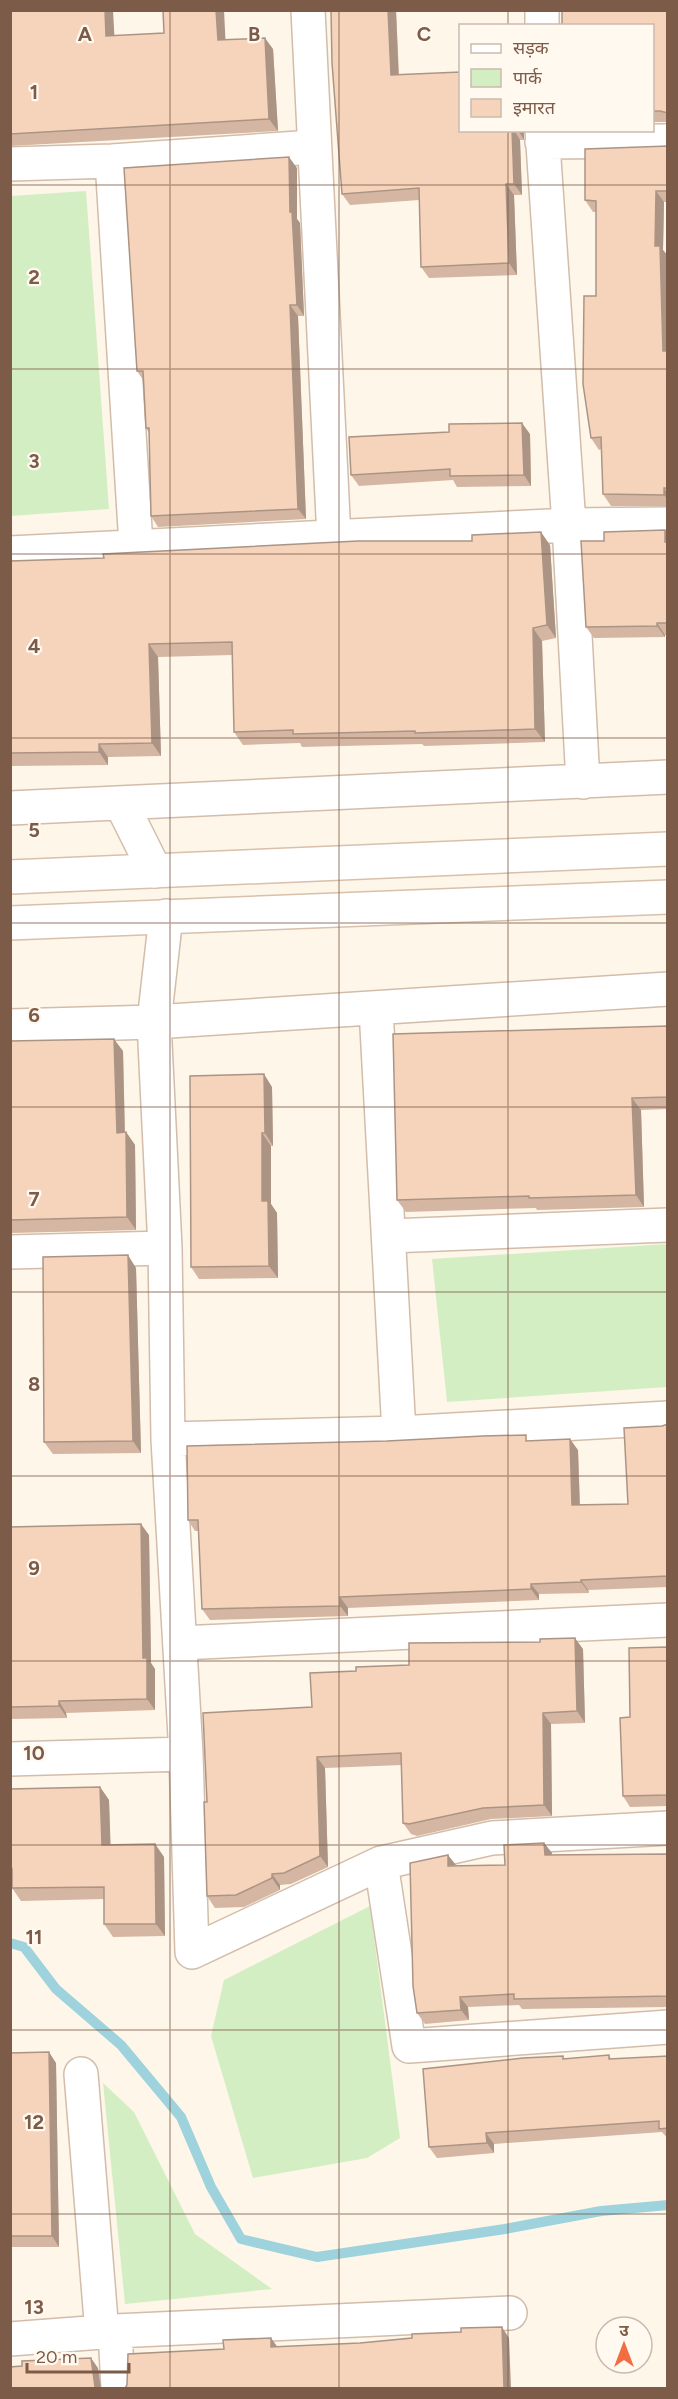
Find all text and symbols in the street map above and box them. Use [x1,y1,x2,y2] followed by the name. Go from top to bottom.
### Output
[78,22,93,46] text: A
[248,22,260,46] text: B
[417,22,431,46] text: C
[459,24,654,132] legend
[513,37,550,59] text: सड़क
[513,67,543,89] text: पार्क
[30,80,38,104] text: 1
[513,97,556,119] text: इमारत
[28,265,40,289] text: 2
[28,449,40,473] text: 3
[28,634,41,658] text: 4
[28,818,40,842] text: 5
[28,1003,40,1027] text: 6
[28,1187,40,1211] text: 7
[28,1372,40,1396] text: 8
[28,1556,40,1580] text: 9
[23,1741,45,1765] text: 10
[26,1925,42,1949] text: 11
[24,2110,44,2134] text: 12
[24,2295,44,2319] text: 13
[594,2315,654,2375] north arrow
[619,2321,629,2340] text: उ
[27,2336,129,2374] scale bar
[36,2346,77,2368] text: 20 m

